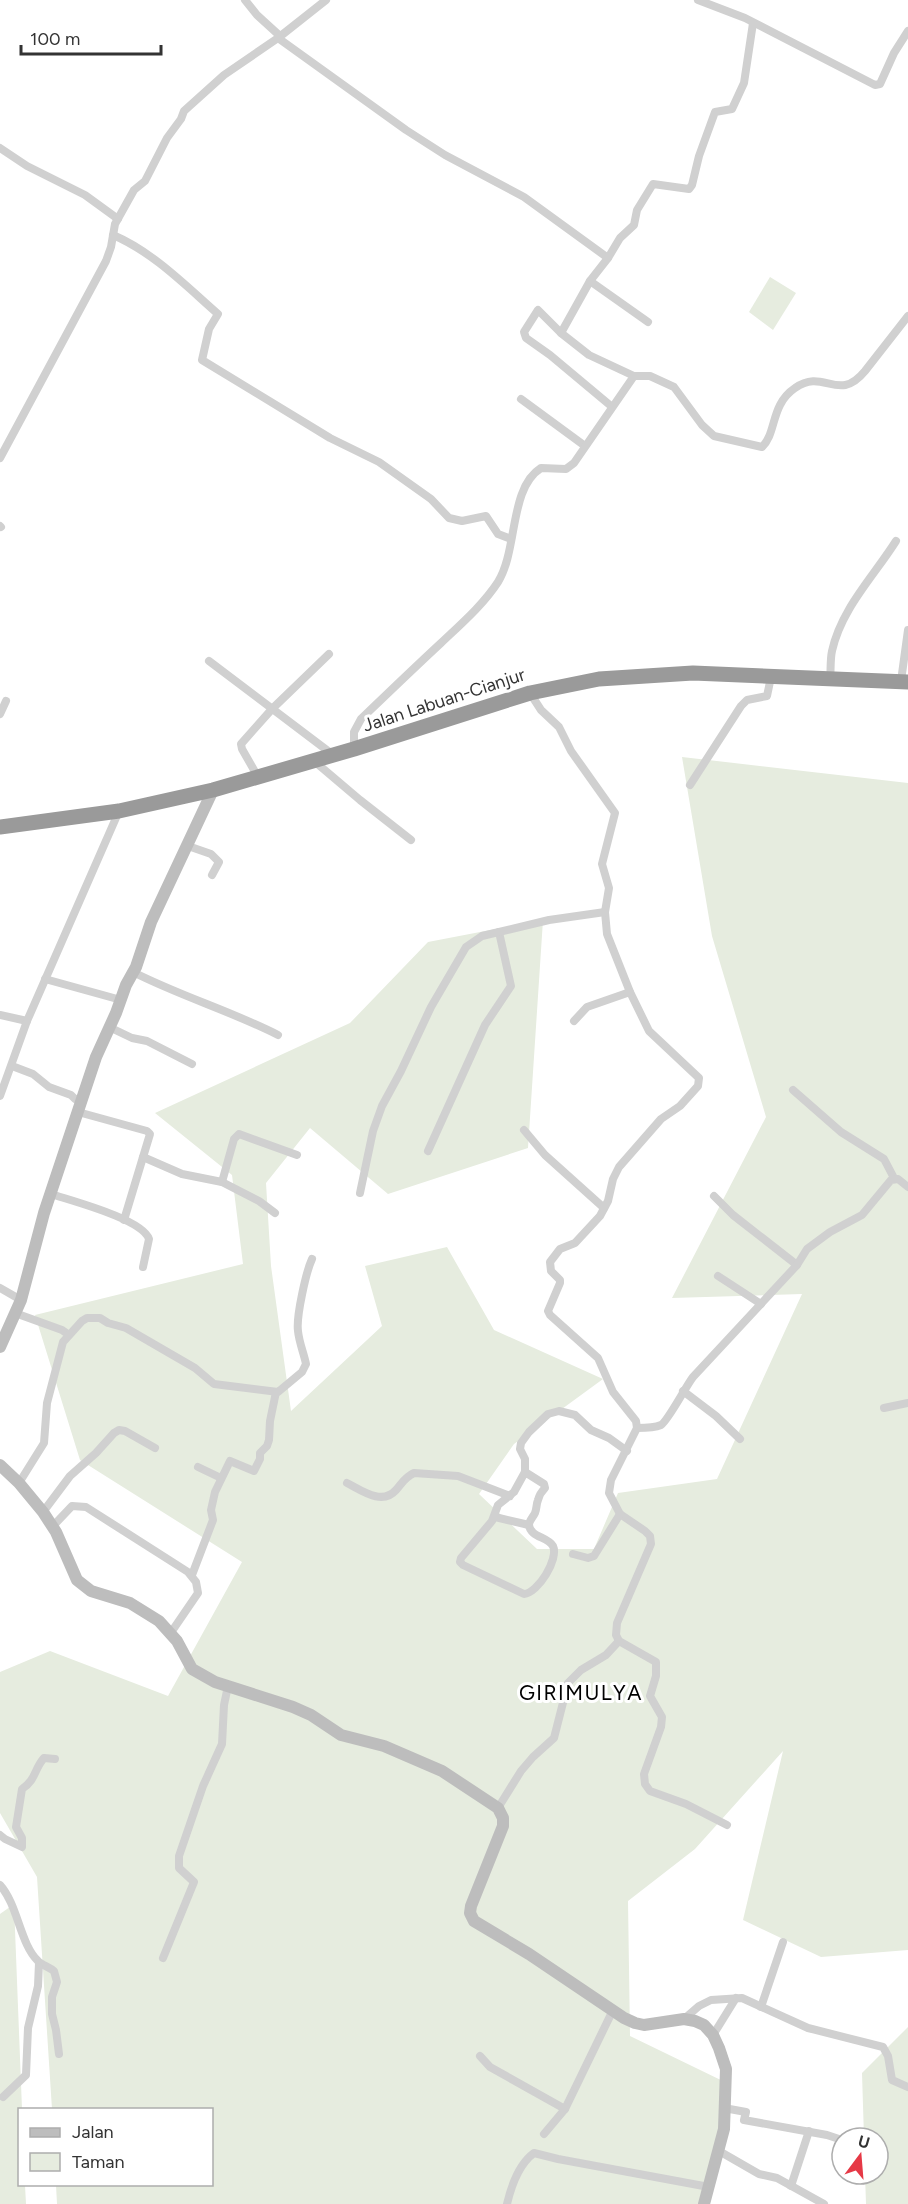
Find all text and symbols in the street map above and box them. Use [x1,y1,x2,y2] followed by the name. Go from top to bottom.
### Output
[21,18,160,56] scale bar
[30,28,80,50] text: 100 m
[360,663,528,737] street label: Jalan Labuan-Cianjur
[519,1680,643,1705] district label: GIRIMULYA
[18,2108,213,2186] legend
[72,2121,114,2143] text: Jalan
[830,2126,890,2186] north arrow
[856,2131,872,2153] text: U
[72,2151,125,2173] text: Taman

